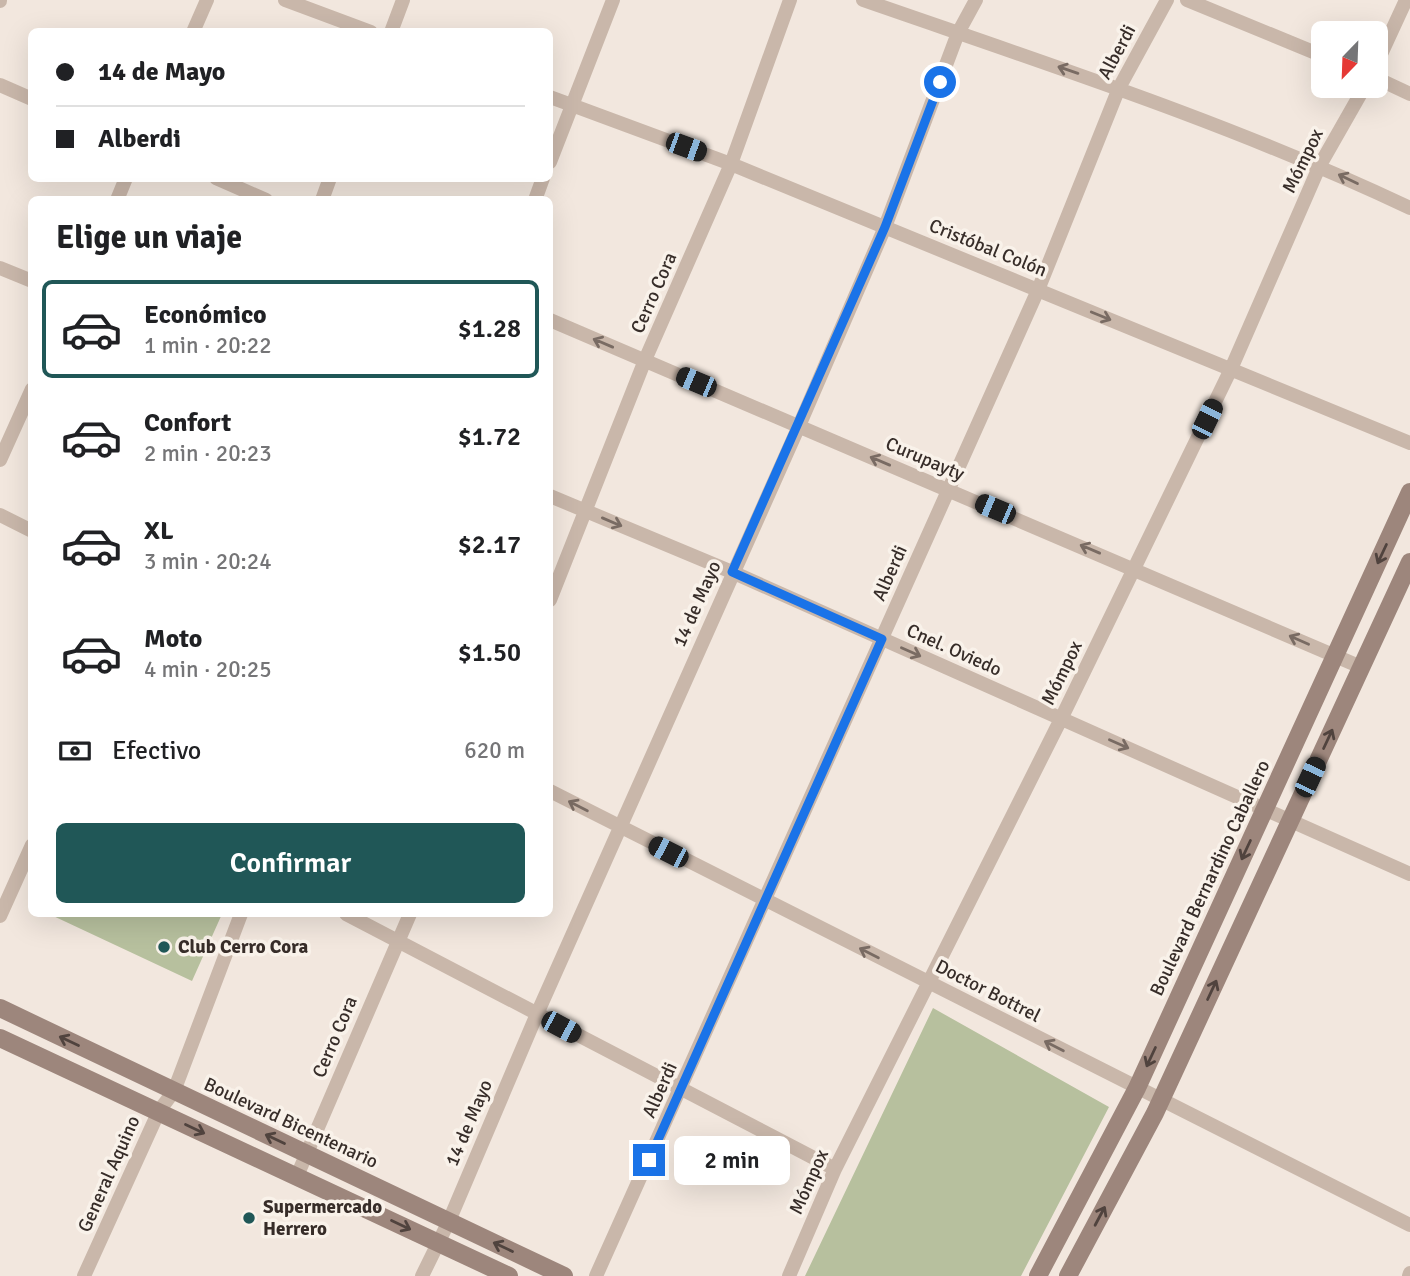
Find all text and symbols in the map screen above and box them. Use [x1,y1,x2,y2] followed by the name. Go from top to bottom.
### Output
[1093,21,1141,83] street label: Alberdi
[1311,21,1388,98] north arrow
[1311,21,1388,98] map controls
[98,56,225,88] text: 14 de Mayo
[1057,63,1079,76] one-way arrow
[924,66,956,98] route start
[98,123,181,155] text: Alberdi
[1277,125,1329,197] street label: Mómpox
[663,130,710,164] car
[1338,172,1359,185] one-way arrow
[926,213,1050,283] street label: Cristóbal Colón
[56,218,242,257] text: Elige un viaje
[626,249,682,337] street label: Cerro Cora
[60,298,123,361] icon: car
[144,299,267,331] text: Económico
[1090,310,1111,323] one-way arrow
[458,313,521,345] text: $1.28
[144,331,272,360] text: 1 min · 20:22
[593,336,615,349] one-way arrow
[673,364,720,400] car
[1189,396,1226,442] car
[60,406,123,469] icon: car
[144,407,231,439] text: Confort
[458,421,521,453] text: $1.72
[882,432,968,486] street label: Curupayty
[144,439,272,468] text: 2 min · 20:23
[870,453,892,466] one-way arrow
[972,491,1019,527] car
[60,514,123,577] icon: car
[144,515,174,547] text: XL
[601,516,623,529] one-way arrow
[458,529,521,561] text: $2.17
[867,541,913,605] street label: Alberdi
[1079,542,1101,555] one-way arrow
[1375,543,1388,564] one-way arrow
[144,547,272,576] text: 3 min · 20:24
[667,557,727,651] street label: 14 de Mayo
[903,618,1005,682] street label: Cnel. Oviedo
[60,622,123,685] icon: car
[144,623,202,655] text: Moto
[1288,633,1310,646] one-way arrow
[458,637,521,669] text: $1.50
[1036,637,1088,709] street label: Mómpox
[900,646,921,659] one-way arrow
[144,655,272,684] text: 4 min · 20:25
[1322,729,1335,750] one-way arrow
[56,732,94,770] icon: cash
[112,735,201,767] text: Efectivo
[464,736,525,765] text: 620 m
[1108,738,1129,751] one-way arrow
[1292,754,1329,800] car
[1145,756,1275,1000] street label: Boulevard Bernardino Caballero
[568,798,589,812] one-way arrow
[56,823,525,903] button: Confirmar
[645,833,692,871] car
[1239,839,1252,860] one-way arrow
[178,935,309,959] place label: Club Cerro Cora
[156,939,172,955] marker: Club Cerro Cora
[859,945,880,959] one-way arrow
[931,954,1045,1028] street label: Doctor Bottrel
[1206,980,1219,1001] one-way arrow
[307,993,363,1081] street label: Cerro Cora
[538,1008,585,1046] car
[59,1034,80,1047] one-way arrow
[1045,1039,1065,1053] one-way arrow
[1144,1046,1158,1067] one-way arrow
[637,1058,683,1122] street label: Alberdi
[200,1072,382,1174] street label: Boulevard Bicentenario
[440,1076,498,1170] street label: 14 de Mayo
[73,1112,145,1236] street label: General Aquino
[184,1122,205,1136] one-way arrow
[265,1132,286,1145] one-way arrow
[674,1136,789,1184] callout: 2 min
[633,1144,665,1176] route end
[704,1146,760,1175] text: 2 min
[784,1146,834,1218] street label: Mómpox
[263,1195,382,1241] place label: Supermercado Herrero
[1094,1206,1107,1227] one-way arrow
[241,1210,257,1226] marker: Supermercado Herrero
[390,1219,411,1232] one-way arrow
[493,1240,514,1253] one-way arrow

